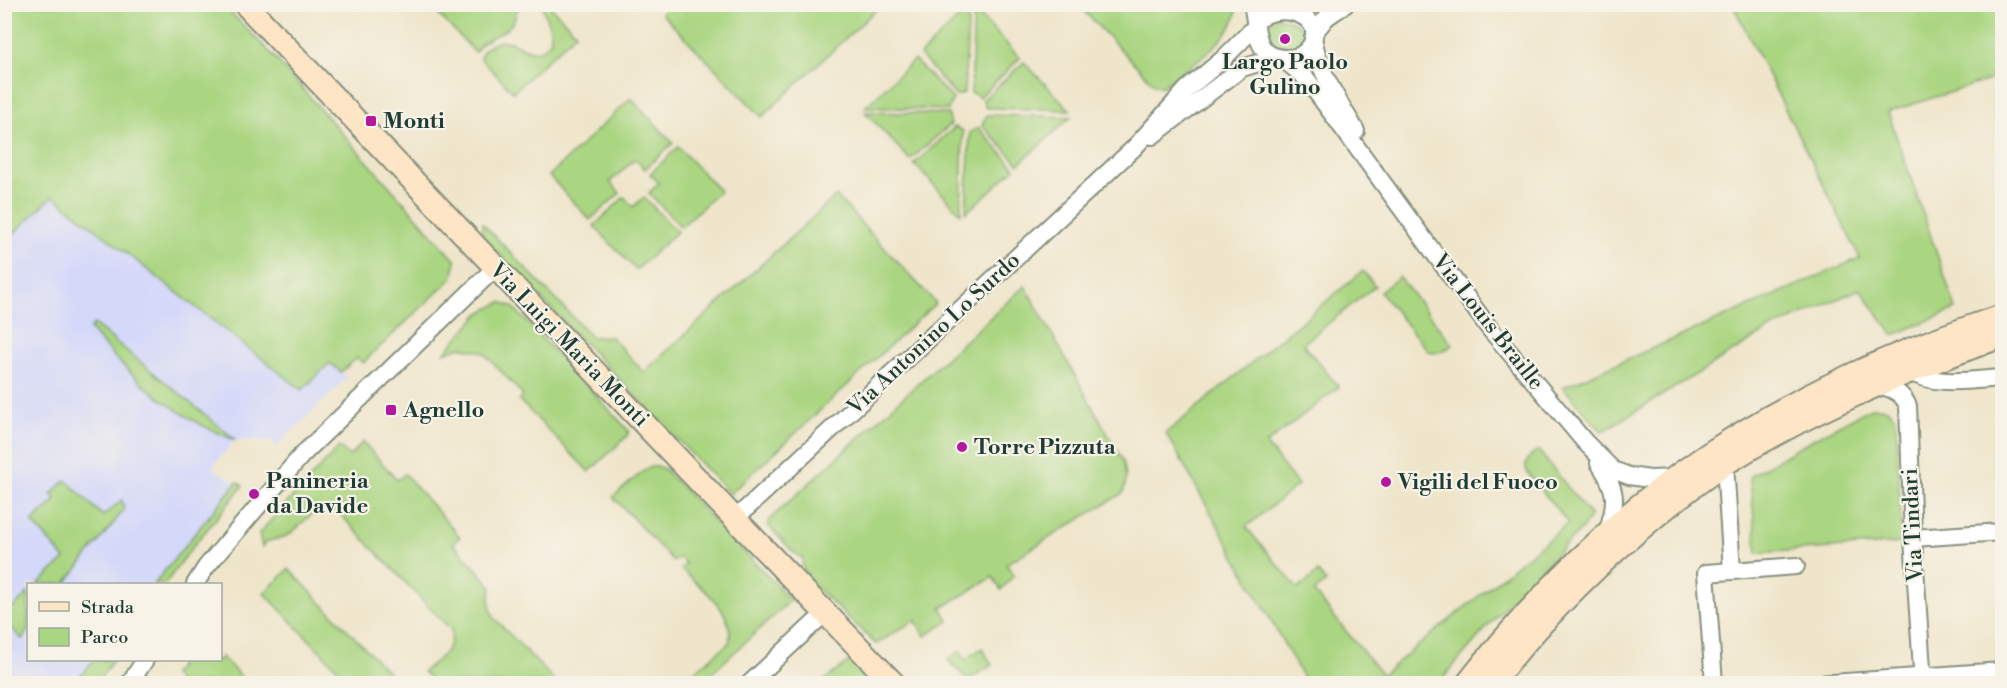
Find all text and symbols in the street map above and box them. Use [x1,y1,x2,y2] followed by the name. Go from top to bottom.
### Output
[1278,32,1292,46] marker: Largo Paolo Gulino
[1222,49,1348,101] place label: Largo Paolo Gulino
[383,108,445,135] place label: Monti
[364,114,378,128] marker: Monti
[841,247,1026,422] street label: Via Antonino Lo Surdo
[1426,248,1550,396] street label: Via Louis Braille
[483,256,655,433] street label: Via Luigi Maria Monti
[402,397,485,424] place label: Agnello
[384,403,398,417] marker: Agnello
[974,434,1117,461] place label: Torre Pizzuta
[955,440,969,454] marker: Torre Pizzuta
[1897,467,1930,584] street label: Via Tindari
[266,468,370,520] place label: Panineria da Davide
[1397,469,1558,496] place label: Vigili del Fuoco
[1379,475,1393,489] marker: Vigili del Fuoco
[247,487,261,501] marker: Panineria da Davide
[27,583,222,661] legend
[81,596,135,619] text: Strada
[81,626,128,649] text: Parco

